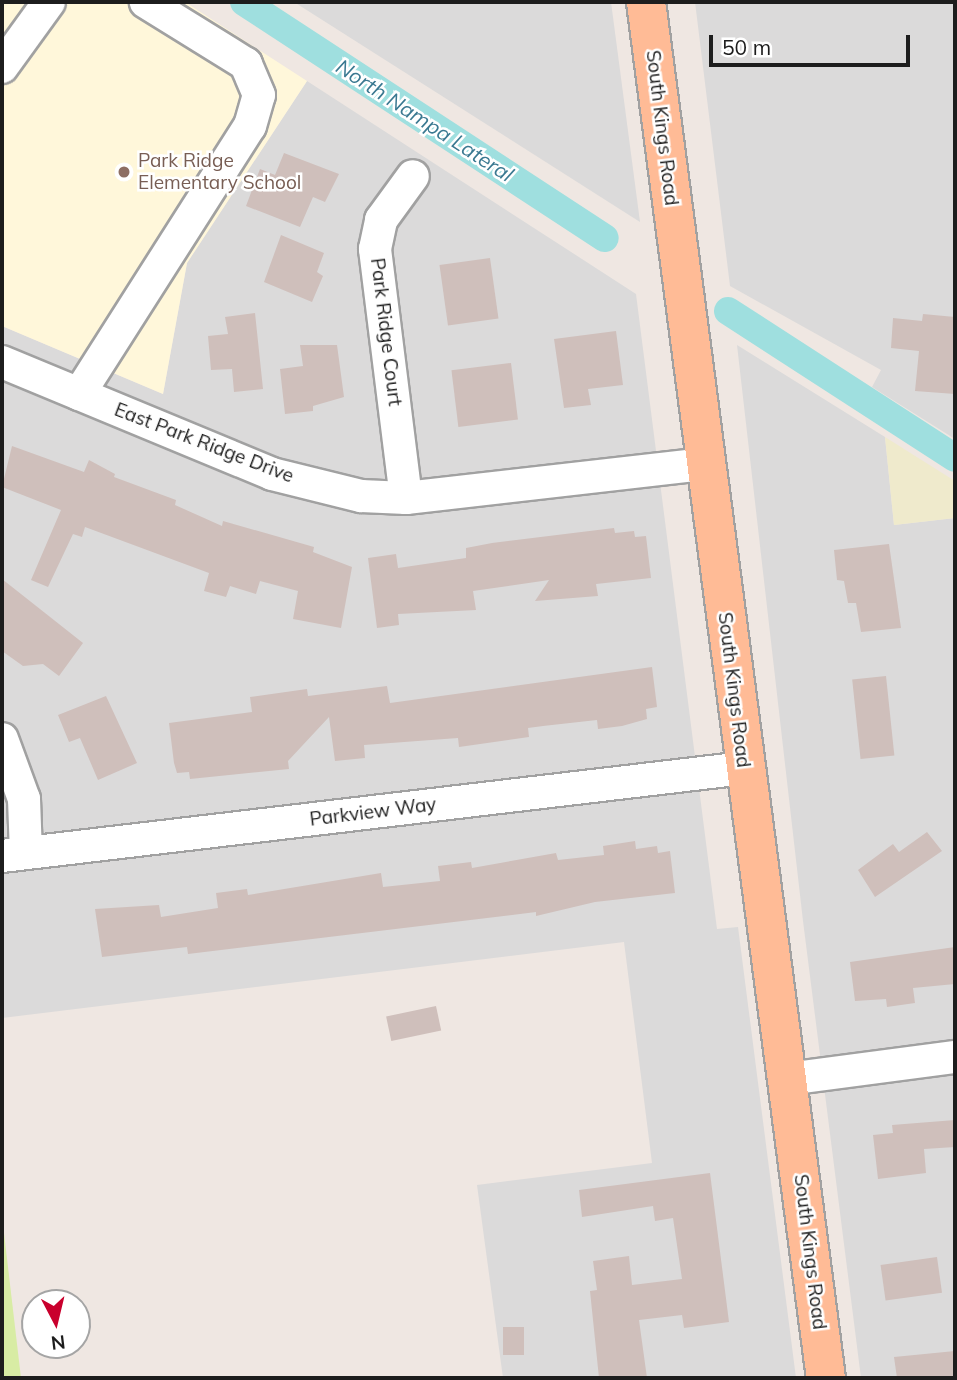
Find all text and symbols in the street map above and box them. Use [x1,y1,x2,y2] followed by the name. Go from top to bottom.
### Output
[712,21,913,65] scale bar
[722,34,771,60] text: 50 m
[641,49,683,207] street label: South Kings Road
[332,53,518,187] water label: North Nampa Lateral
[138,150,301,194] place label: Park Ridge Elementary School
[116,164,132,180] marker: Park Ridge Elementary School
[366,257,406,407] street label: Park Ridge Court
[111,398,297,488] street label: East Park Ridge Drive
[713,611,755,769] street label: South Kings Road
[308,793,438,831] street label: Parkview Way
[789,1173,831,1331] street label: South Kings Road
[21,1289,91,1359] north arrow
[50,1330,67,1356] text: N

